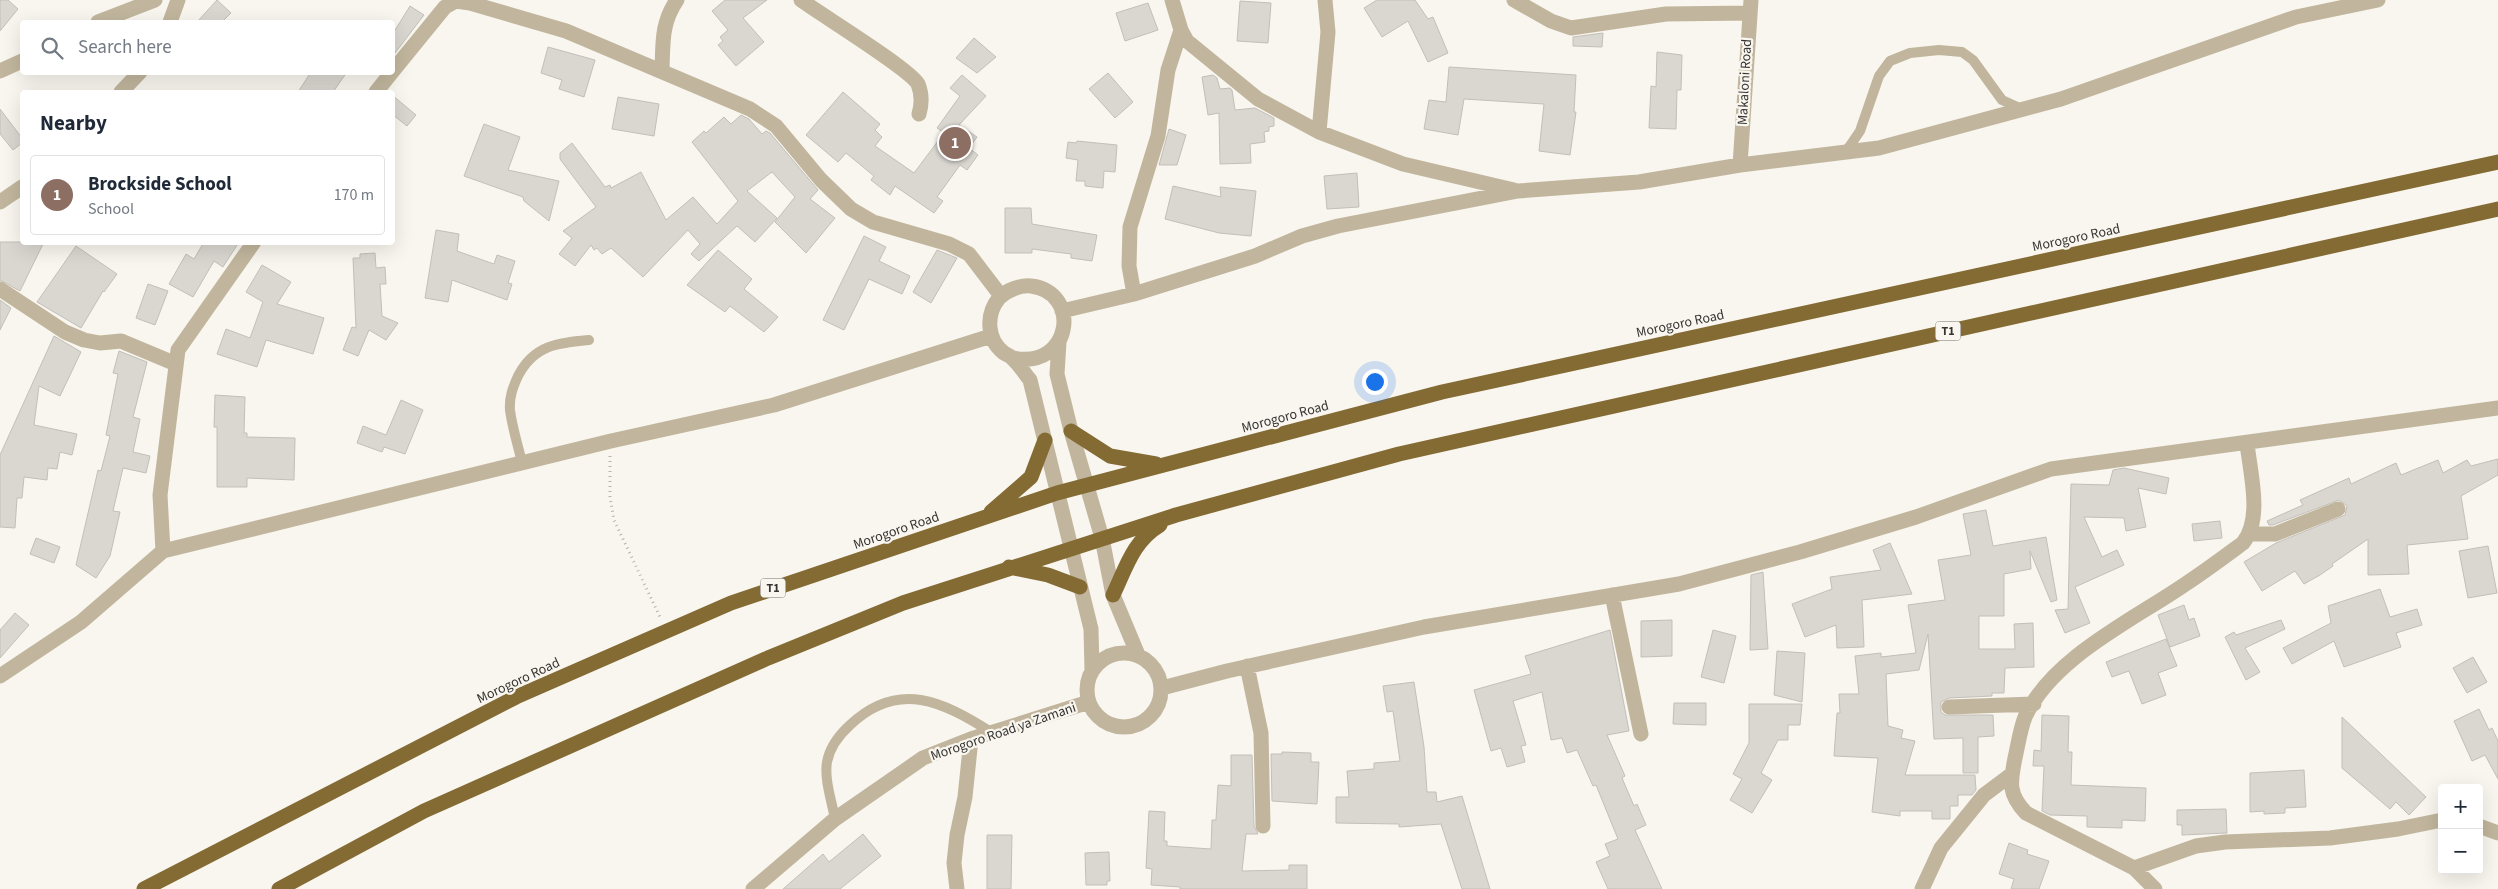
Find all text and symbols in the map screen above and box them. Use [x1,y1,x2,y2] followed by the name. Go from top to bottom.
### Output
[20,20,395,75] search box
[38,34,66,62] icon: search
[78,34,172,61] text: Search here
[1733,38,1757,126] street label: Makaloni Road
[40,108,107,138] text: Nearby
[939,124,971,162] pin: 1
[88,171,232,198] text: Brockside School
[53,184,61,206] text: 1
[334,184,374,206] text: 170 m
[88,198,134,220] text: School
[2030,219,2122,257] street label: Morogoro Road
[1634,305,1726,343] street label: Morogoro Road
[1936,322,1960,341] road number: T1
[1362,369,1388,395] your location
[1239,396,1331,438] street label: Morogoro Road
[851,507,942,555] street label: Morogoro Road
[760,578,786,598] road number: T1
[474,653,563,709] street label: Morogoro Road
[928,698,1079,766] street label: Morogoro Road ya Zamani
[2438,784,2483,874] map controls
[2438,784,2483,829] button: +
[2438,829,2483,874] button: −

